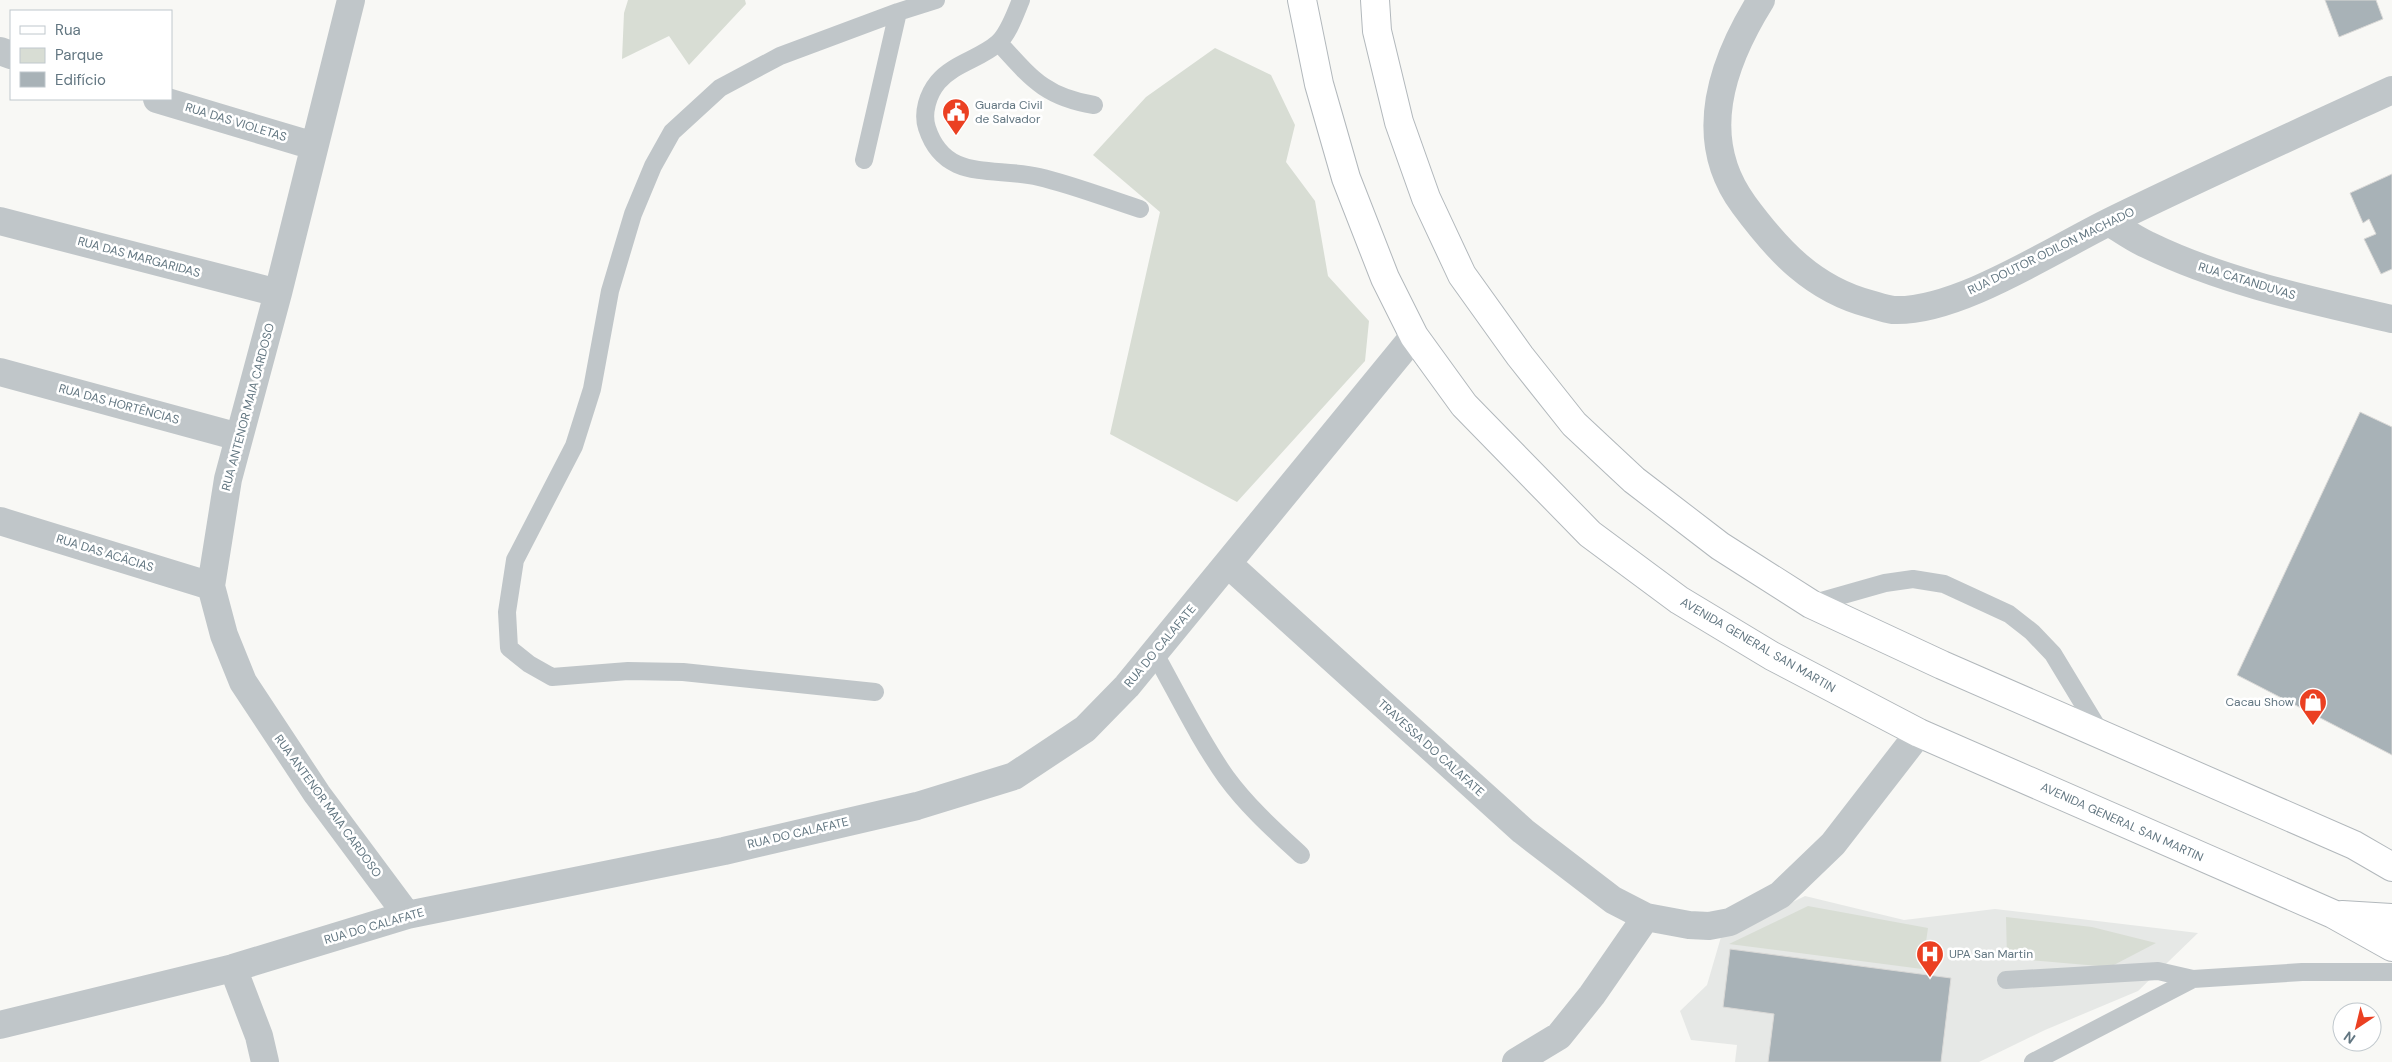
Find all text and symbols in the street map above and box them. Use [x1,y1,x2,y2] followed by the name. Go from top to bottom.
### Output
[10,10,172,100] legend
[55,20,81,40] text: Rua
[55,45,103,65] text: Parque
[55,70,106,90] text: Edifício
[941,97,971,136] public building icon: Guarda Civil de Salvador
[975,97,1042,127] place label: Guarda Civil de Salvador
[183,99,289,145] street label: RUA DAS VIOLETAS
[1965,204,2137,298] street label: RUA DOUTOR ODILON MACHADO
[76,233,202,281] street label: RUA DAS MARGARIDAS
[2196,259,2298,303] street label: RUA CATANDUVAS
[218,321,278,493] street label: RUA ANTENOR MAIA CARDOSO
[57,380,181,428] street label: RUA DAS HORTÊNCIAS
[54,531,156,575] street label: RUA DAS ACÂCIAS
[1678,594,1838,696] street label: AVENIDA GENERAL SAN MARTIN
[1121,601,1199,691] street label: RUA DO CALAFATE
[2298,687,2328,726] shop icon: Cacau Show
[2226,694,2294,710] place label: Cacau Show
[1374,696,1488,800] street label: TRAVESSA DO CALAFATE
[271,731,385,881] street label: RUA ANTENOR MAIA CARDOSO
[2038,779,2206,865] street label: AVENIDA GENERAL SAN MARTIN
[746,814,850,852] street label: RUA DO CALAFATE
[322,904,426,948] street label: RUA DO CALAFATE
[1915,939,1945,978] hospital icon: UPA San Martin
[1949,946,2033,962] place label: UPA San Martin
[2332,1002,2382,1052] north arrow
[2340,1027,2359,1048] text: N

